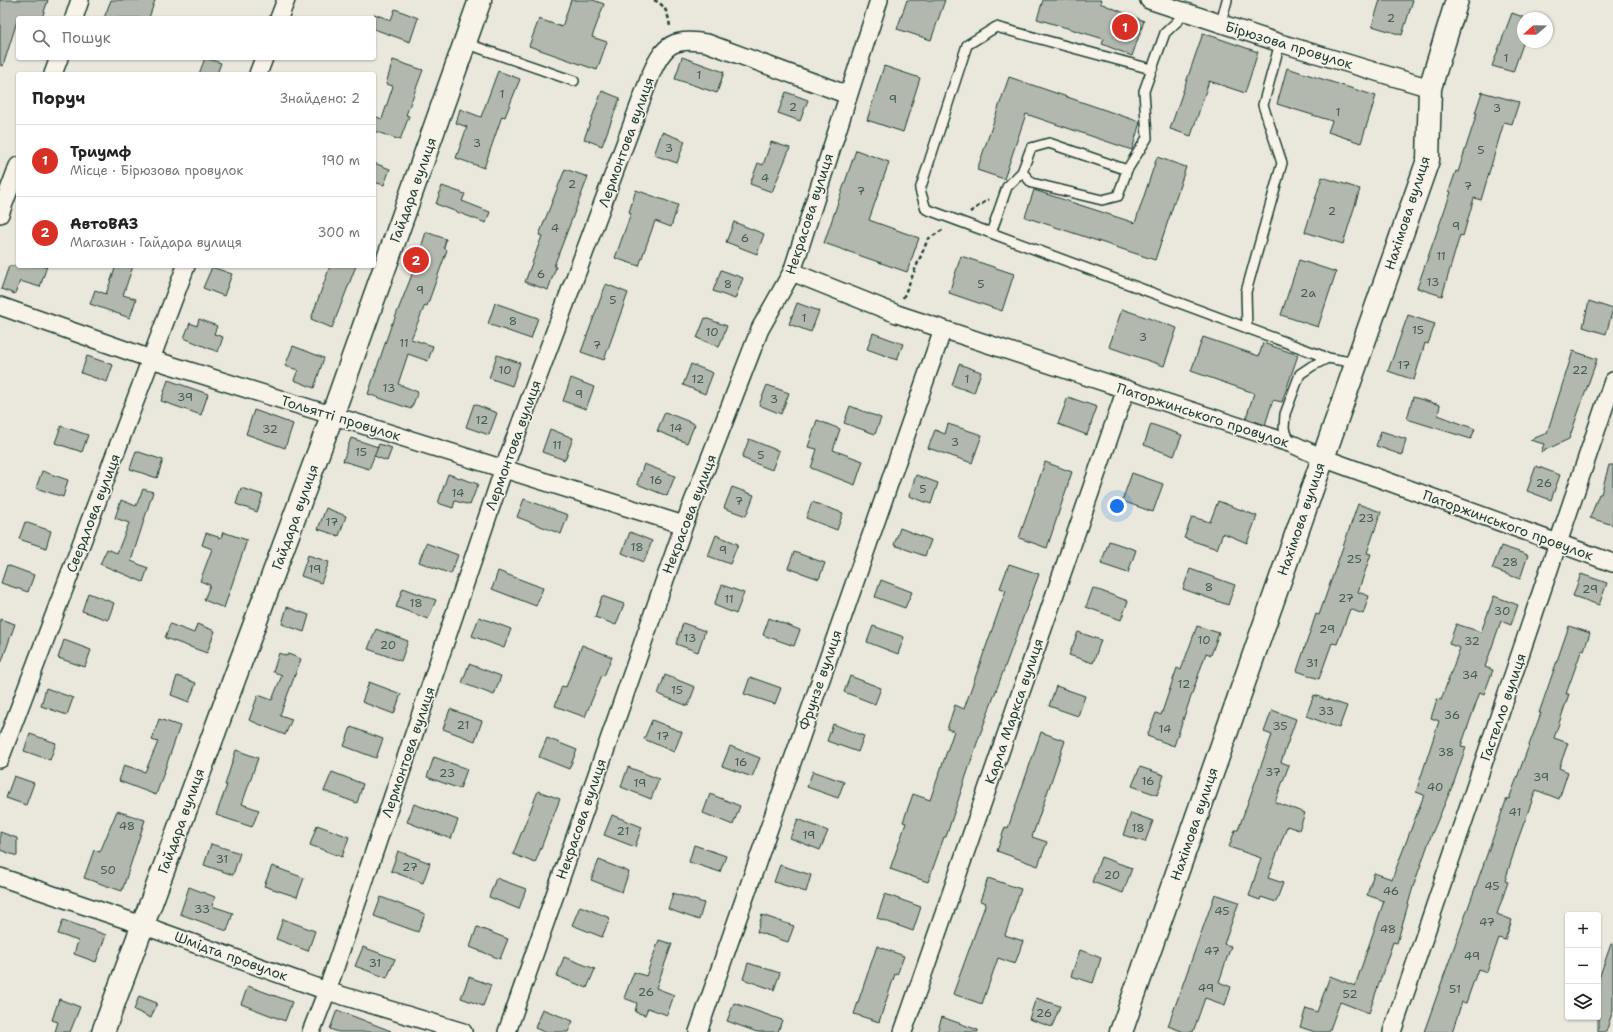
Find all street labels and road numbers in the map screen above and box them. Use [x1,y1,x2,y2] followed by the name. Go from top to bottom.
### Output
[1223,17,1355,73] street label: Бірюзова провулок
[594,74,658,210] street label: Лермонтова вулиця
[386,135,440,245] street label: Гайдара вулиця
[781,151,837,277] street label: Некрасова вулиця
[1380,154,1434,272] street label: Нахімова вулиця
[481,377,545,513] street label: Лермонтова вулиця
[1115,379,1292,452] street label: Паторжинського провулок
[279,391,404,445] street label: Тольятті провулок
[62,451,124,575] street label: Свердлова вулиця
[658,452,720,576] street label: Некрасова вулиця
[1273,460,1329,578] street label: Нахімова вулиця
[268,462,322,572] street label: Гайдара вулиця
[1420,486,1596,564] street label: Паторжинського провулок
[794,627,846,733] street label: Фрунзе вулиця
[981,636,1047,786] street label: Карла Маркса вулиця
[1476,651,1530,763] street label: Гастелло вулиця
[377,684,439,820] street label: Лермонтова вулиця
[552,756,610,882] street label: Некрасова вулиця
[1166,765,1222,883] street label: Нахімова вулиця
[154,766,208,876] street label: Гайдара вулиця
[172,927,291,985] street label: Шмідта провулок

